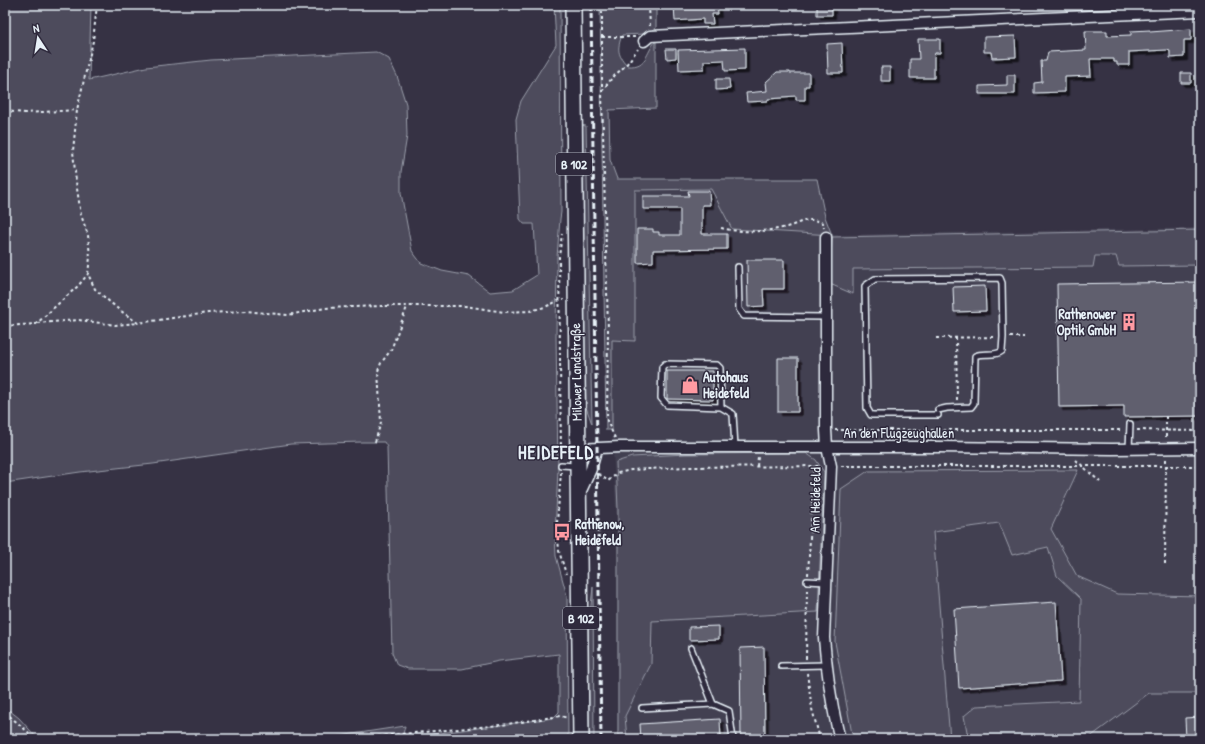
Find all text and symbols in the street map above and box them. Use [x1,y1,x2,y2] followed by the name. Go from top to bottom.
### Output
[18,18,58,58] north arrow
[32,21,40,36] text: N
[556,153,592,175] road number: B 102
[1057,304,1117,341] place label: Rathenower Optik GmbH
[1119,312,1139,332] building icon: Rathenower Optik GmbH
[565,322,587,421] street label: Milower Landstraße
[703,367,750,402] place label: Autohaus Heidefeld
[680,375,700,395] shop icon: Autohaus Heidefeld
[844,423,954,443] street label: An den Flugzeughallen
[518,440,594,465] district label: HEIDEFELD
[804,466,825,533] street label: Am Heidefeld
[575,514,625,549] place label: Rathenow, Heidefeld
[552,522,572,542] bus stop icon: Rathenow, Heidefeld
[563,607,599,629] road number: B 102

